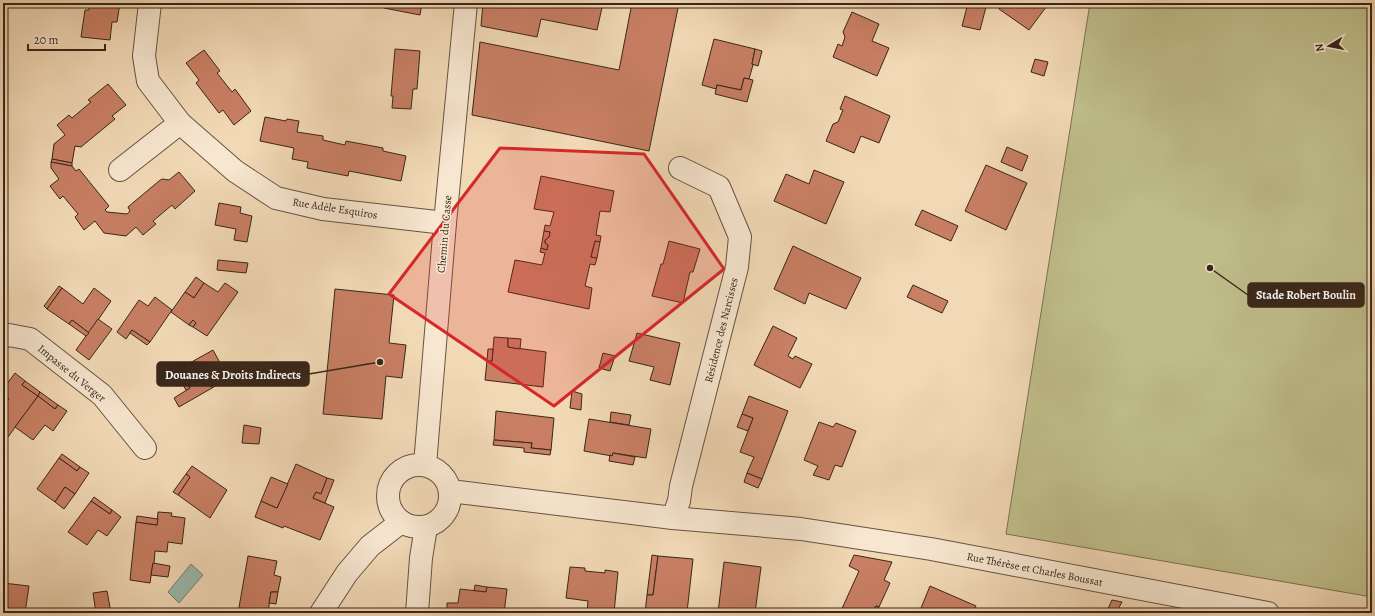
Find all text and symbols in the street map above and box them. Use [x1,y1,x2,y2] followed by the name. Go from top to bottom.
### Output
[28,26,105,52] scale bar
[1309,26,1349,66] north arrow
[34,32,58,48] text: 20 m
[1312,42,1328,53] text: N
[291,194,379,223] street label: Rue Adèle Esquiros
[434,194,455,274] street label: Chemin du Casse
[701,276,742,384] street label: Résidence des Narcisses
[1248,283,1364,307] callout: Stade Robert Boulin
[1256,287,1356,303] text: Stade Robert Boulin
[34,341,109,406] street label: Impasse du Verger
[157,362,309,386] callout: Douanes & Droits Indirects
[165,367,301,383] text: Douanes & Droits Indirects
[966,549,1105,590] street label: Rue Thérèse et Charles Boussat

